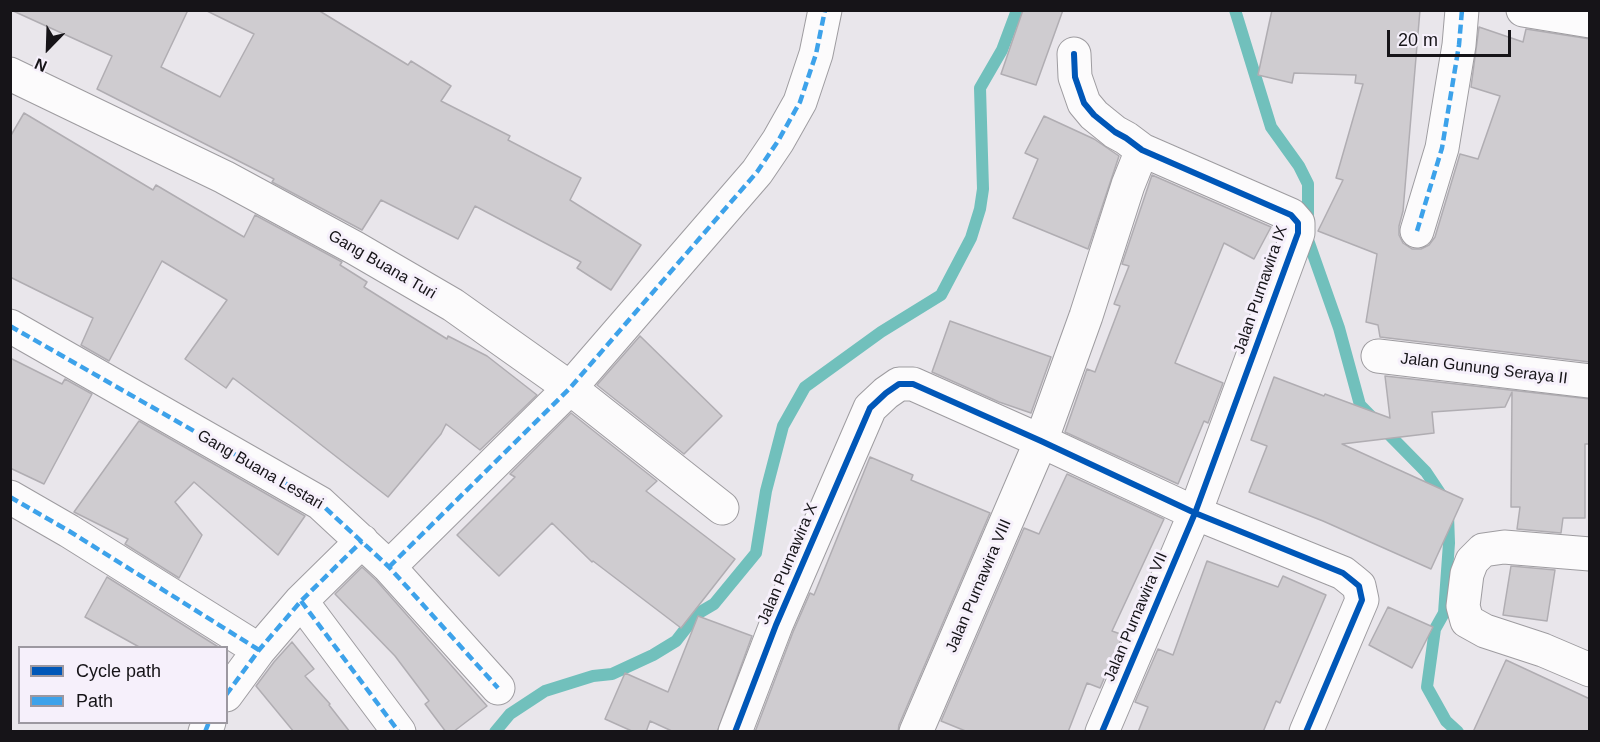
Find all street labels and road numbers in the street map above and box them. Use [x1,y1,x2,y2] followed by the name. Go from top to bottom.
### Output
[1230,223,1292,357] street label: Jalan Purnawira IX
[325,226,439,304] street label: Gang Buana Turi
[1399,349,1569,389] street label: Jalan Gunung Seraya II
[194,426,326,514] street label: Gang Buana Lestari
[754,500,822,628] street label: Jalan Purnawira X
[942,516,1016,656] street label: Jalan Purnawira VIII
[1100,549,1172,685] street label: Jalan Purnawira VII

